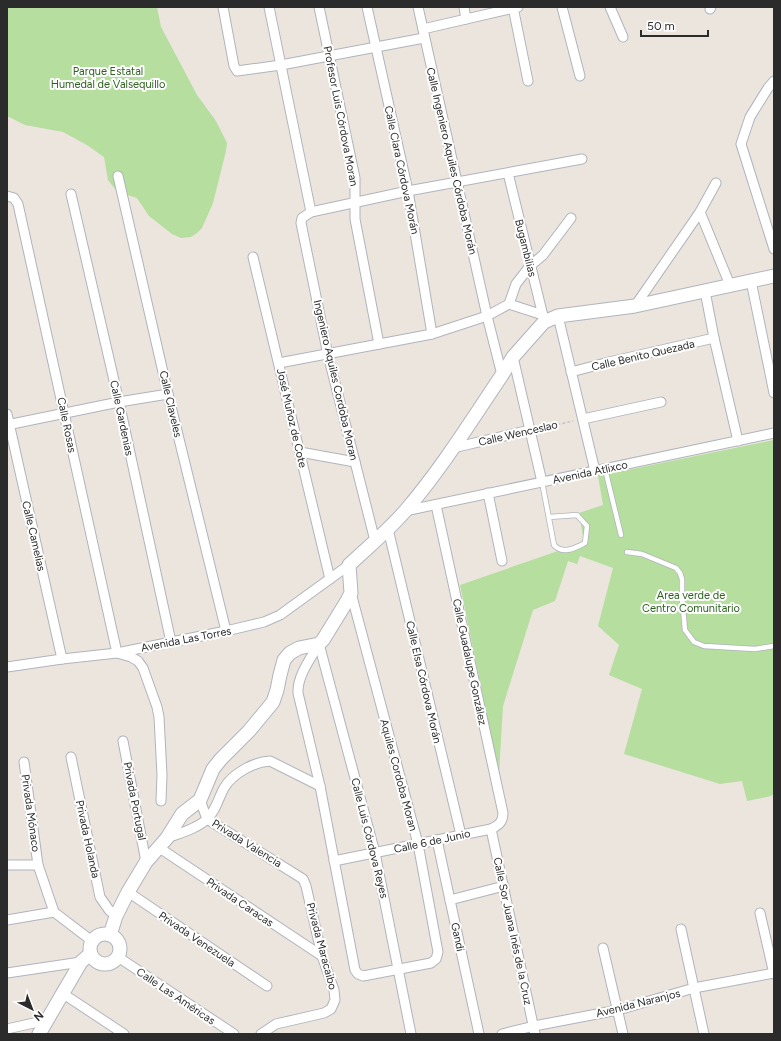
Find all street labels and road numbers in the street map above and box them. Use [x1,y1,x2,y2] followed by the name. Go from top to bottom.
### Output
[321,45,360,187] street label: Profesor Luis Córdova Moran
[424,66,479,256] street label: Calle Ingeniero Aquiles Córdoba Morán
[382,105,421,235] street label: Calle Clara Córdova Morán
[512,218,539,278] street label: Bugambilias
[311,298,360,462] street label: Ingeniero Aquiles Cordoba Moran
[590,337,696,374] street label: Calle Benito Quezada
[274,367,309,469] street label: José Muñoz de Cote
[157,369,185,439] street label: Calle Claveles
[107,379,136,457] street label: Calle Gardenias
[54,396,79,454] street label: Calle Rosas
[477,418,559,449] street label: Calle Wenceslao
[551,458,629,487] street label: Avenida Atlixco
[19,500,48,573] street label: Calle Camelias
[450,598,489,726] street label: Calle Guadalupe González
[403,620,444,745] street label: Calle Elsa Córdova Morán
[140,624,232,655] street label: Avenida Las Torres
[377,718,420,833] street label: Aquiles Cordoba Moran
[121,761,148,841] street label: Privada Portugal
[19,773,42,853] street label: Privada Mónaco
[348,777,391,900] street label: Calle Luis Córdova Reyes
[73,799,102,879] street label: Privada Holanda
[209,817,284,870] street label: Privada Valencia
[393,827,472,856] street label: Calle 6 de Junio
[490,856,535,1006] street label: Calle Sor Juana Inés de la Cruz
[204,875,276,930] street label: Privada Caracas
[304,901,339,991] street label: Privada Maracaibo
[156,909,237,970] street label: Privada Venezuela
[448,922,467,953] street label: Gandi
[134,965,218,1028] street label: Calle Las Américas
[595,987,682,1020] street label: Avenida Naranjos

